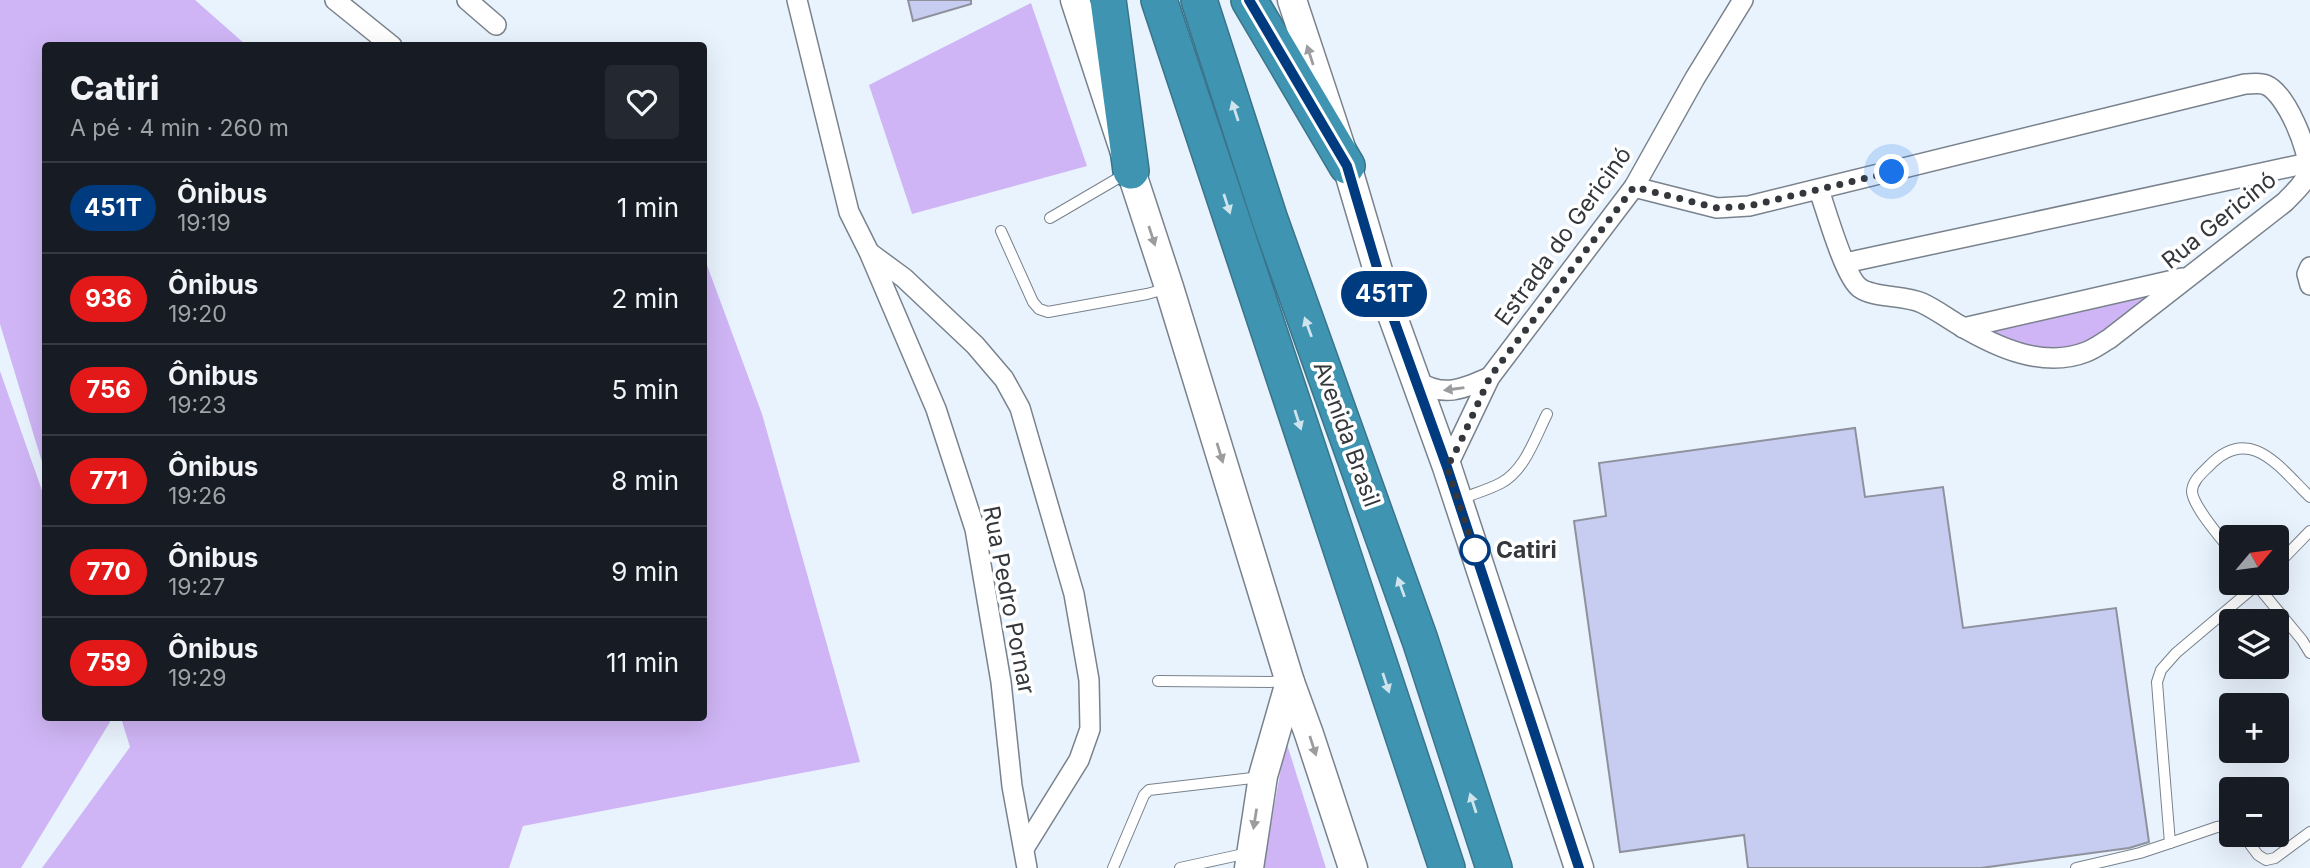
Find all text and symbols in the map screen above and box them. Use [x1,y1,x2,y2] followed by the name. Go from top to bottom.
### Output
[1305,44,1315,65] one-way arrow
[605,65,679,139] button: heart
[70,68,159,108] text: Catiri
[1229,101,1240,122] one-way arrow
[70,114,289,142] text: A pé · 4 min · 260 m
[1489,141,1637,331] street label: Estrada do Gericinó
[1874,154,1909,189] your location
[2156,165,2282,275] street label: Rua Gericinó
[177,178,267,209] text: Ônibus
[617,192,679,223] text: 1 min
[84,193,142,222] text: 451T
[1222,194,1233,215] one-way arrow
[177,209,231,237] text: 19:19
[1147,225,1158,246] one-way arrow
[168,269,258,300] text: Ônibus
[1335,271,1433,317] line badge: 451T
[1355,279,1413,308] text: 451T
[611,283,679,314] text: 2 min
[85,284,132,313] text: 936
[168,300,227,328] text: 19:20
[1303,316,1314,337] one-way arrow
[1308,357,1386,511] street label: Avenida Brasil
[168,360,258,391] text: Ônibus
[611,374,679,405] text: 5 min
[86,375,131,404] text: 756
[1442,384,1464,395] one-way arrow
[168,391,226,419] text: 19:23
[1294,410,1304,431] one-way arrow
[1215,442,1225,463] one-way arrow
[168,451,258,482] text: Ônibus
[611,465,679,496] text: 8 min
[89,466,128,495] text: 771
[168,482,227,510] text: 19:26
[977,504,1041,697] street label: Rua Pedro Pornar
[2219,525,2289,595] north arrow
[2219,525,2289,847] map controls
[1460,535,1490,565] marker: Catiri
[1496,536,1557,564] place label: Catiri
[168,542,258,573] text: Ônibus
[611,556,679,587] text: 9 min
[86,557,131,586] text: 770
[168,573,225,601] text: 19:27
[1395,577,1406,598] one-way arrow
[2219,609,2289,679] button: layers
[168,633,258,664] text: Ônibus
[606,647,679,678] text: 11 min
[86,648,131,677] text: 759
[168,664,227,692] text: 19:29
[1381,672,1391,693] one-way arrow
[2219,693,2289,763] button: +
[1308,736,1319,757] one-way arrow
[2219,777,2289,847] button: −
[1467,792,1477,813] one-way arrow
[1249,808,1260,830] one-way arrow

